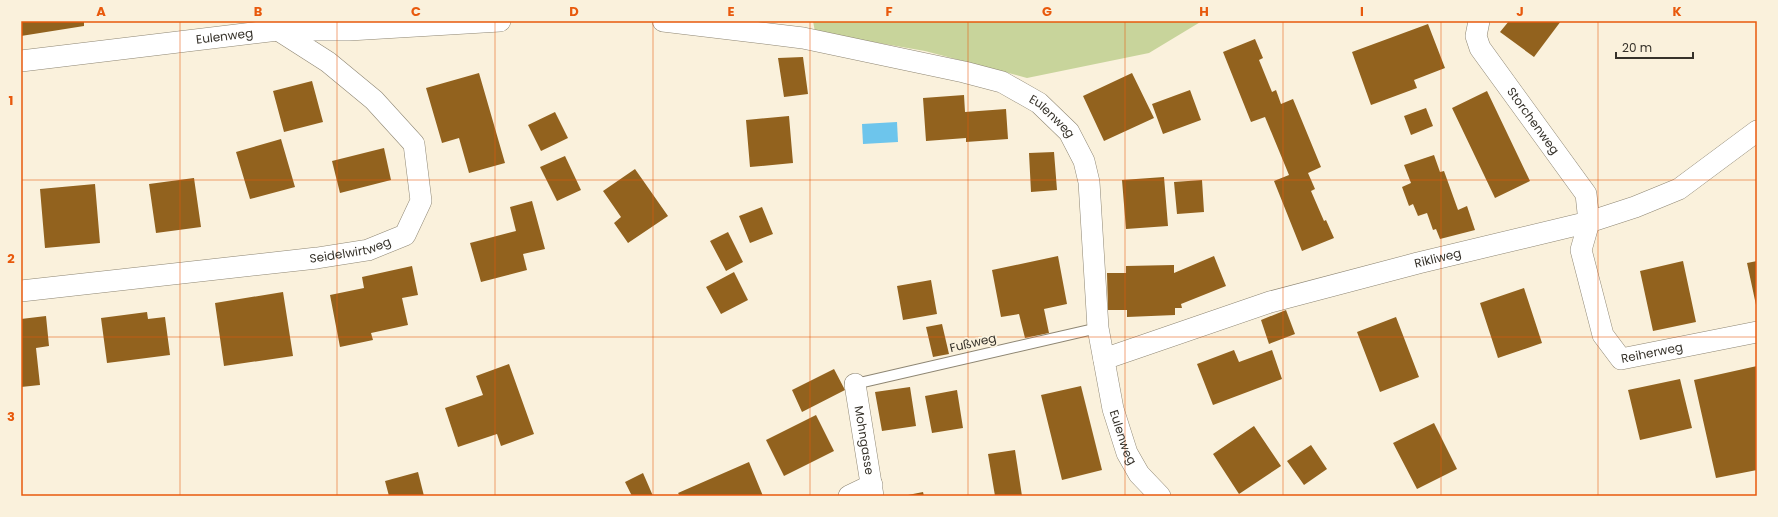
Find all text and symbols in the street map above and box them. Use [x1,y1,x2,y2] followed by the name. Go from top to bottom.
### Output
[96,2,106,21] text: A
[254,2,263,21] text: B
[411,2,421,21] text: C
[569,2,579,21] text: D
[727,2,735,21] text: E
[885,2,893,21] text: F
[1042,2,1052,21] text: G
[1199,2,1209,21] text: H
[1360,2,1364,21] text: I
[1516,2,1524,21] text: J
[1672,2,1682,21] text: K
[195,24,254,48] street label: Eulenweg
[1616,34,1693,60] scale bar
[1622,39,1652,56] text: 20 m
[1503,84,1563,158] street label: Storchenweg
[1026,90,1080,141] street label: Eulenweg
[9,91,13,110] text: 1
[309,233,393,267] street label: Seidelwirtweg
[1413,244,1463,272] street label: Rikliweg
[7,249,15,268] text: 2
[948,329,998,356] street label: Fußweg
[1619,338,1684,367] street label: Reiherweg
[851,404,878,476] street label: Mohngasse
[7,407,15,426] text: 3
[1106,407,1141,468] street label: Eulenweg

